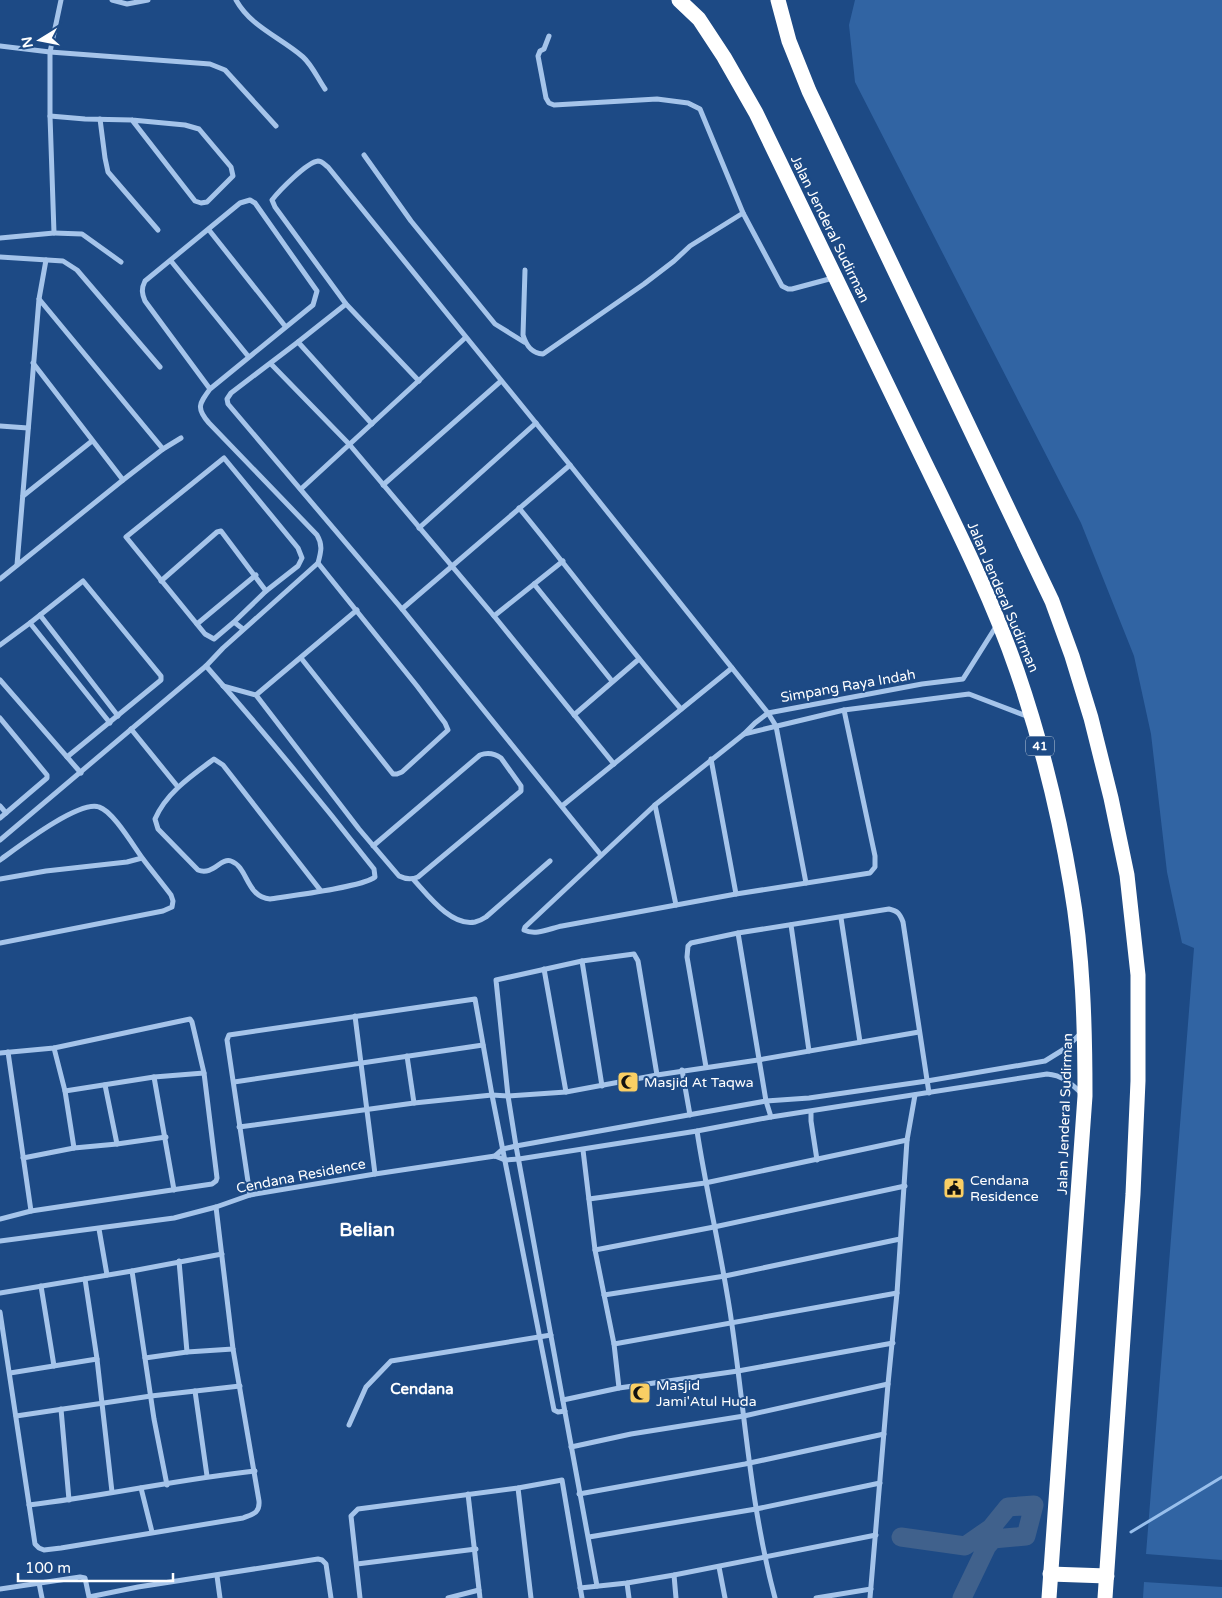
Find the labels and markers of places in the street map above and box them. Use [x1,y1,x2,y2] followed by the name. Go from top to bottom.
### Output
[616,1070,640,1094] mosque icon: Masjid At Taqwa
[644,1074,754,1091] place label: Masjid At Taqwa
[970,1172,1039,1205] place label: Cendana Residence
[942,1176,966,1200] public building icon: Cendana Residence
[656,1377,757,1410] place label: Masjid Jami'Atul Huda
[628,1381,652,1405] mosque icon: Masjid Jami'Atul Huda

